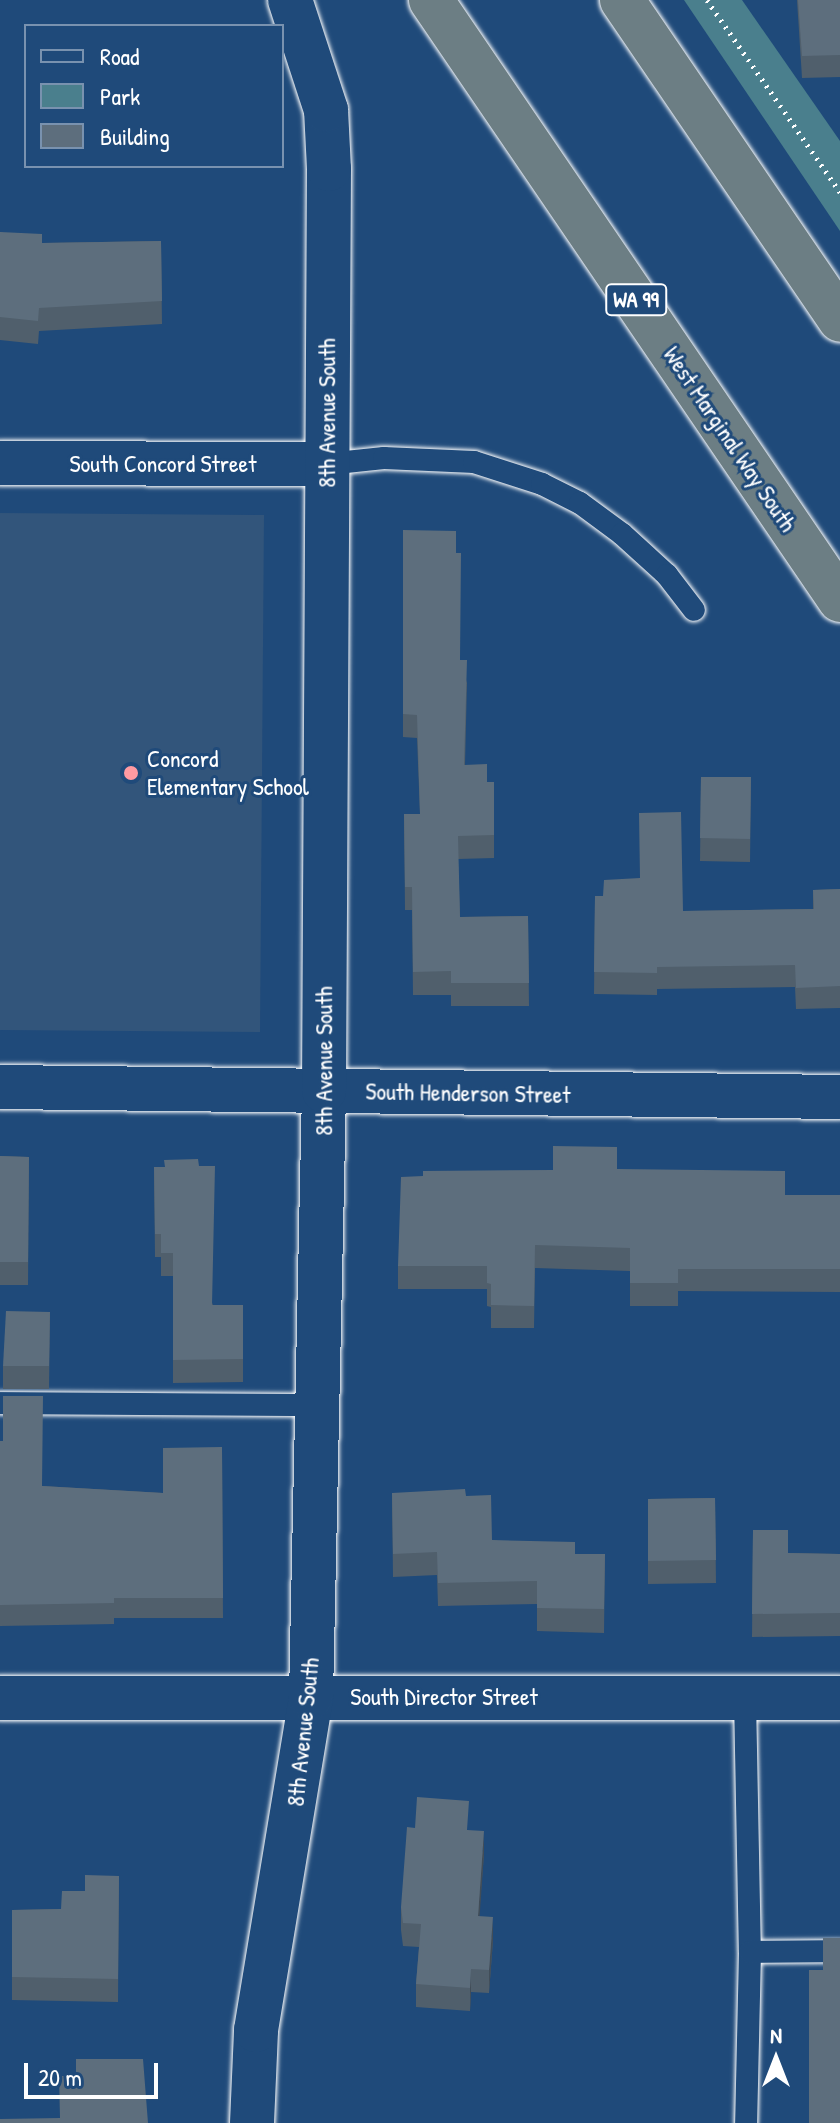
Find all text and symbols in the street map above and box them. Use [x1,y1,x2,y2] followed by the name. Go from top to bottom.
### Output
[24,24,284,168] legend
[100,40,139,72] text: Road
[100,80,140,112] text: Park
[100,120,170,152] text: Building
[604,282,668,318] road number: WA 99
[313,338,341,488] street label: 8th Avenue South
[657,341,803,537] street label: West Marginal Way South
[70,450,256,478] street label: South Concord Street
[147,745,309,801] place label: Concord Elementary School
[122,764,140,782] marker: Concord Elementary School
[310,986,338,1136] street label: 8th Avenue South
[365,1077,571,1109] street label: South Henderson Street
[281,1656,325,1808] street label: 8th Avenue South
[350,1683,538,1711] street label: South Director Street
[736,2019,816,2099] north arrow
[770,2020,782,2050] text: N
[28,2047,162,2097] scale bar
[38,2061,82,2093] text: 20 m

